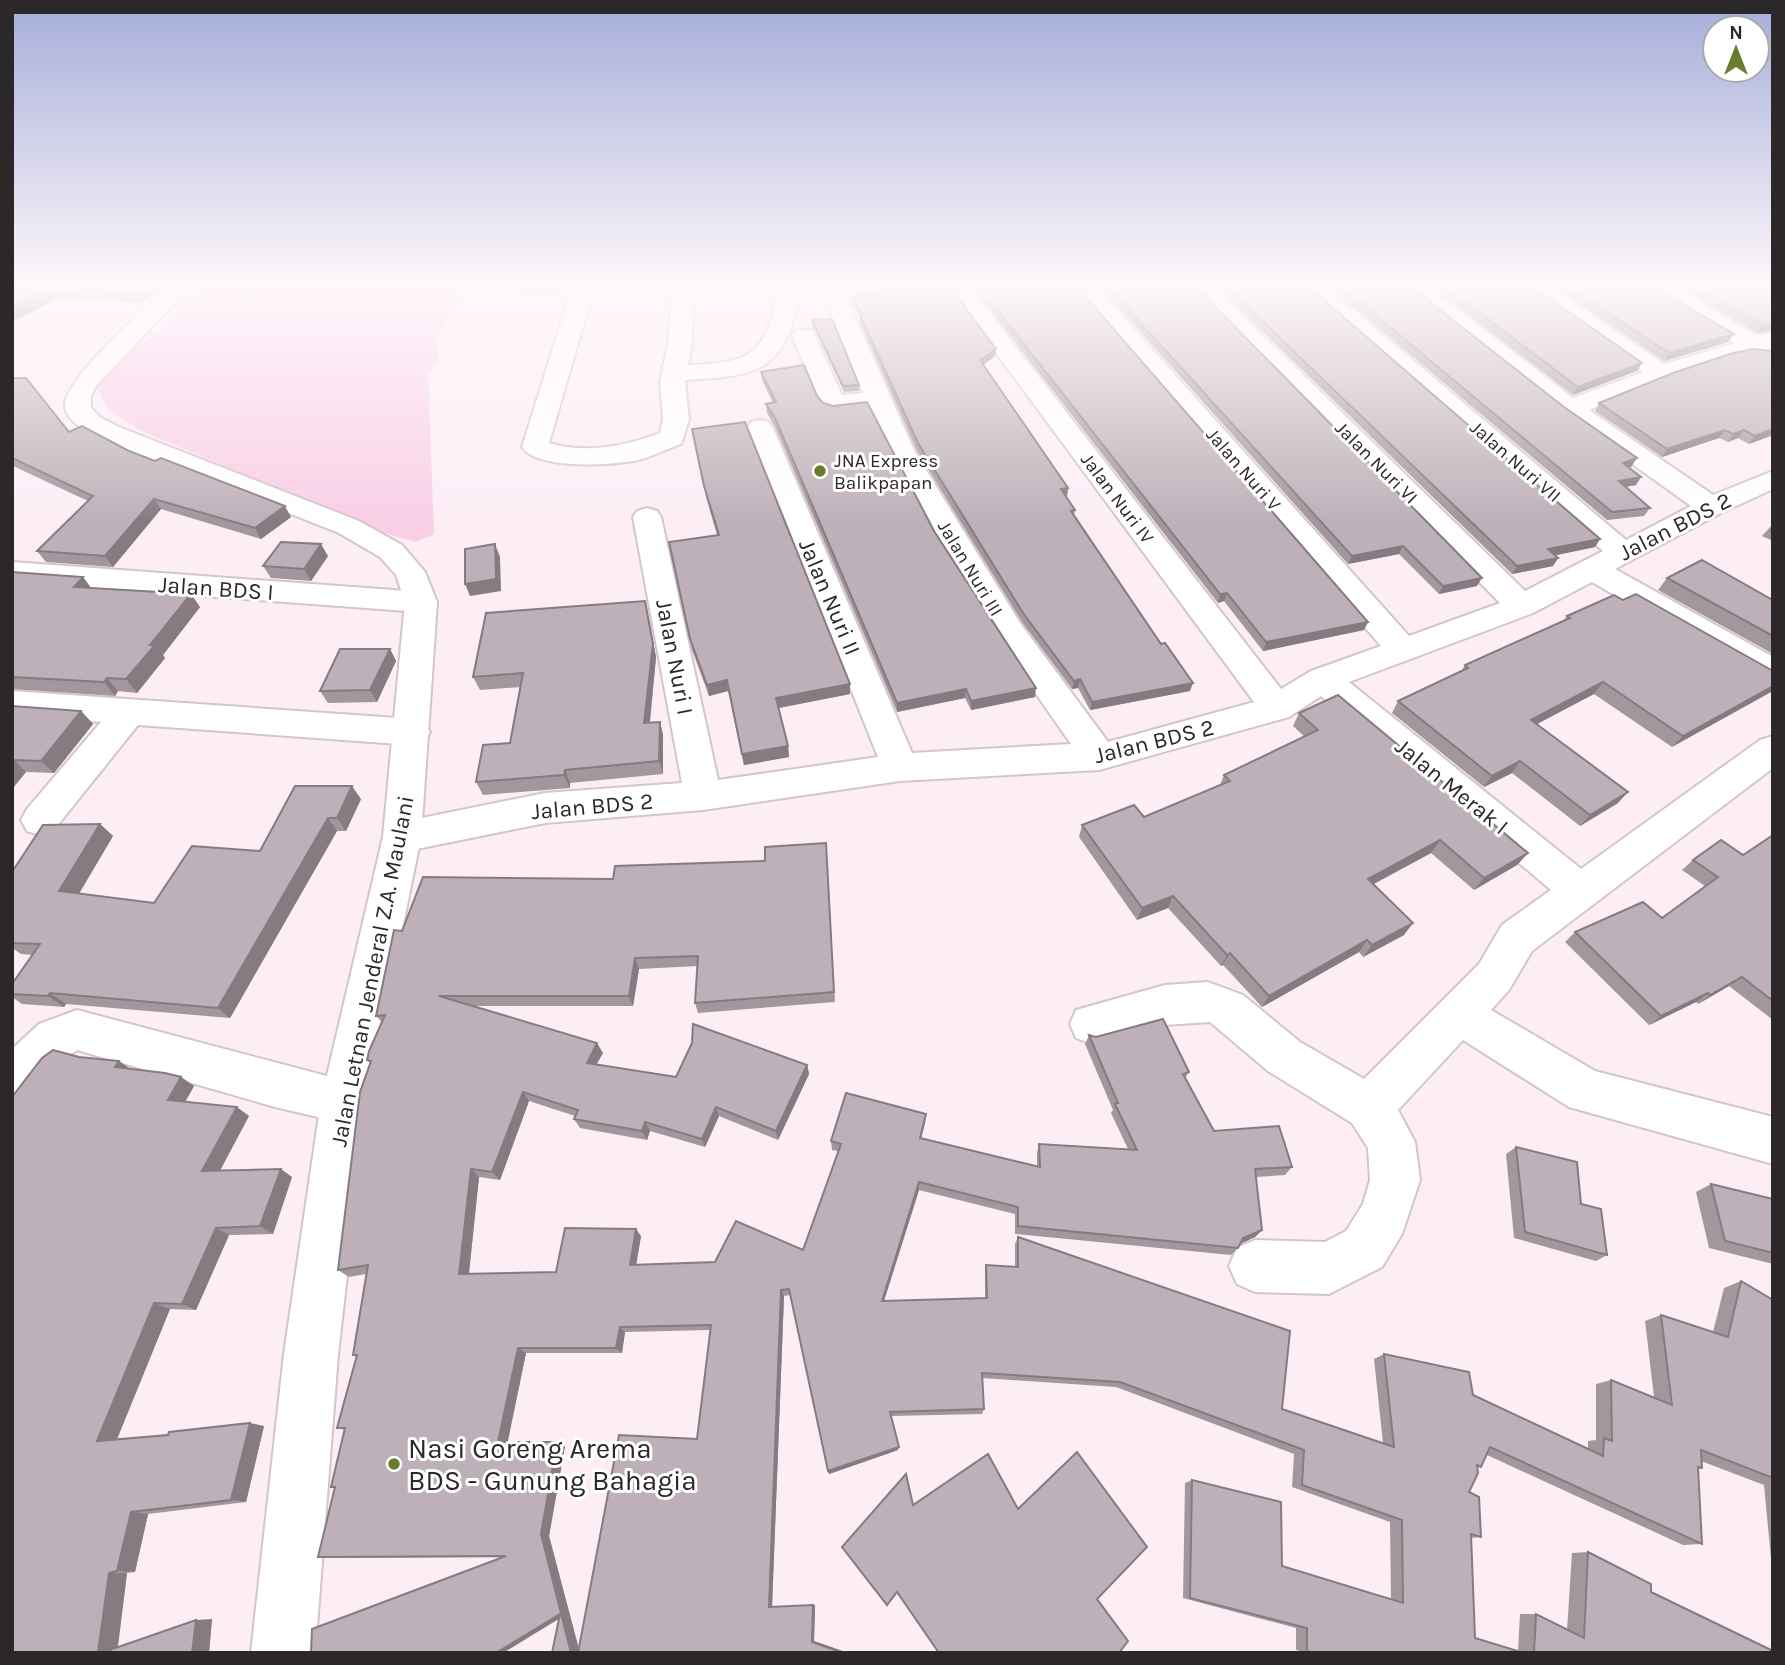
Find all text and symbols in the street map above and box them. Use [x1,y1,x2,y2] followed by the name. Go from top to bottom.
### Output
[1701,14,1771,84] north arrow
[1729,22,1743,44] text: N
[1466,416,1565,507] street label: Jalan Nuri VII
[1331,417,1422,508] street label: Jalan Nuri VI
[1201,424,1285,516] street label: Jalan Nuri V
[1076,449,1159,548] street label: Jalan Nuri IV
[834,450,938,494] place label: JNA Express Balikpapan
[812,463,828,479] marker: JNA Express Balikpapan
[1614,487,1736,566] street label: Jalan BDS 2
[933,517,1007,620] street label: Jalan Nuri III
[793,535,866,659] street label: Jalan Nuri II
[157,571,275,606] street label: Jalan BDS I
[650,597,699,717] street label: Jalan Nuri I
[1091,714,1217,769] street label: Jalan BDS 2
[1390,733,1514,840] street label: Jalan Merak I
[530,788,654,825] street label: Jalan BDS 2
[325,793,420,1149] street label: Jalan Letnan Jenderal Z.A. Maulani
[408,1432,697,1497] place label: Nasi Goreng Arema BDS - Gunung Bahagia
[386,1456,402,1472] marker: Nasi Goreng Arema BDS - Gunung Bahagia

